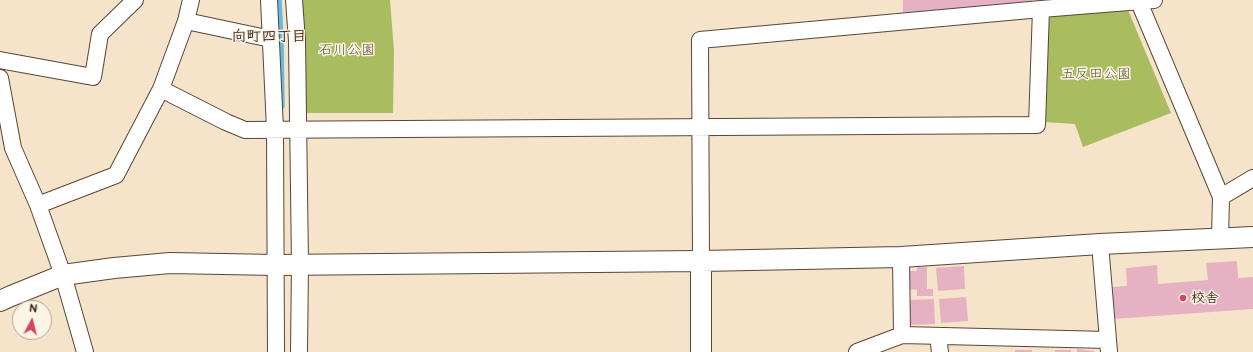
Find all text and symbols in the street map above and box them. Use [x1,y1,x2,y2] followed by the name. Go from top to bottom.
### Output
[232,28,306,46] district label: 向町四丁目
[319,42,375,58] park label: 石川公園
[1061,66,1131,82] park label: 五反田公園
[1191,290,1219,306] place label: 校舎
[1178,293,1188,303] marker: 校舎
[12,300,52,340] north arrow
[28,302,38,316] text: N

